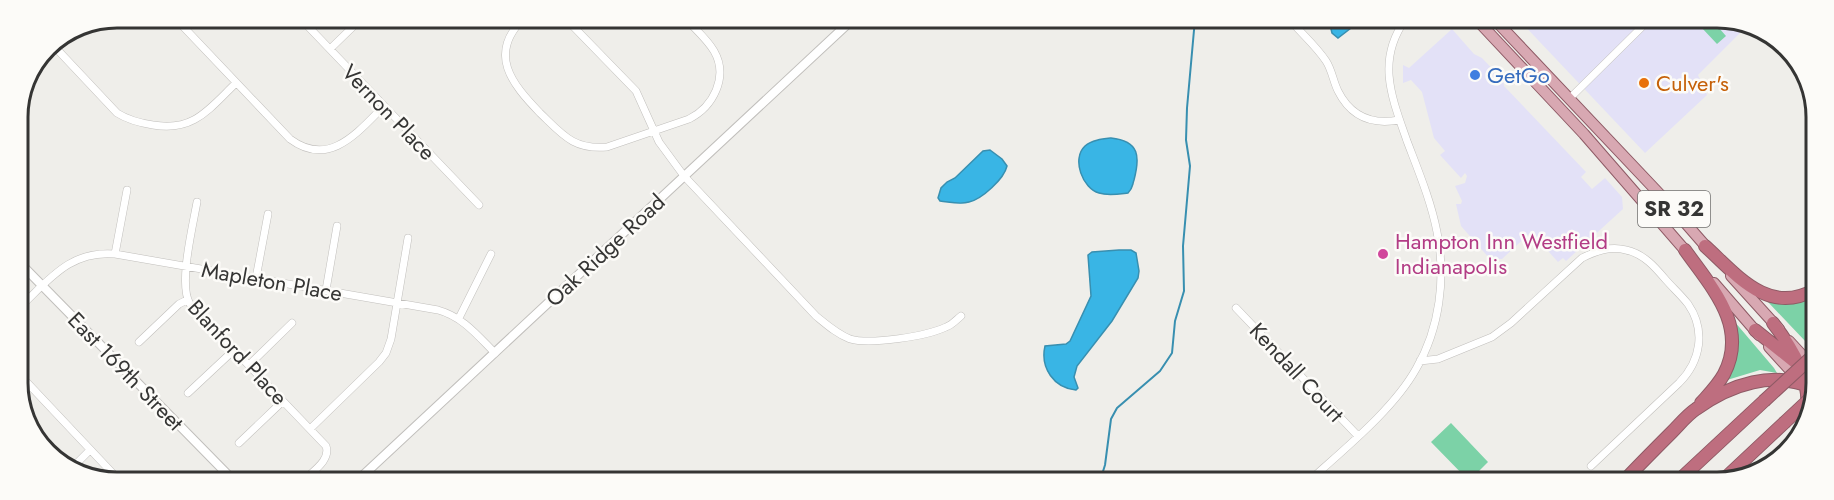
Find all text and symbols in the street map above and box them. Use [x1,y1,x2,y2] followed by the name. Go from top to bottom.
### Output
[335,57,443,167] street label: Vernon Place
[1487,59,1550,91] place label: GetGo
[1656,67,1729,99] place label: Culver's
[1468,68,1482,82] marker: GetGo
[1637,76,1651,90] marker: Culver's
[538,186,672,314] street label: Oak Ridge Road
[1638,191,1710,227] road number: SR 32
[1395,225,1608,282] place label: Hampton Inn Westfield Indianapolis
[1376,247,1390,261] marker: Hampton Inn Westfield Indianapolis
[199,253,345,309] street label: Mapleton Place
[181,292,295,412] street label: Blanford Place
[61,304,192,438] street label: East 169th Street
[1242,315,1352,429] street label: Kendall Court

